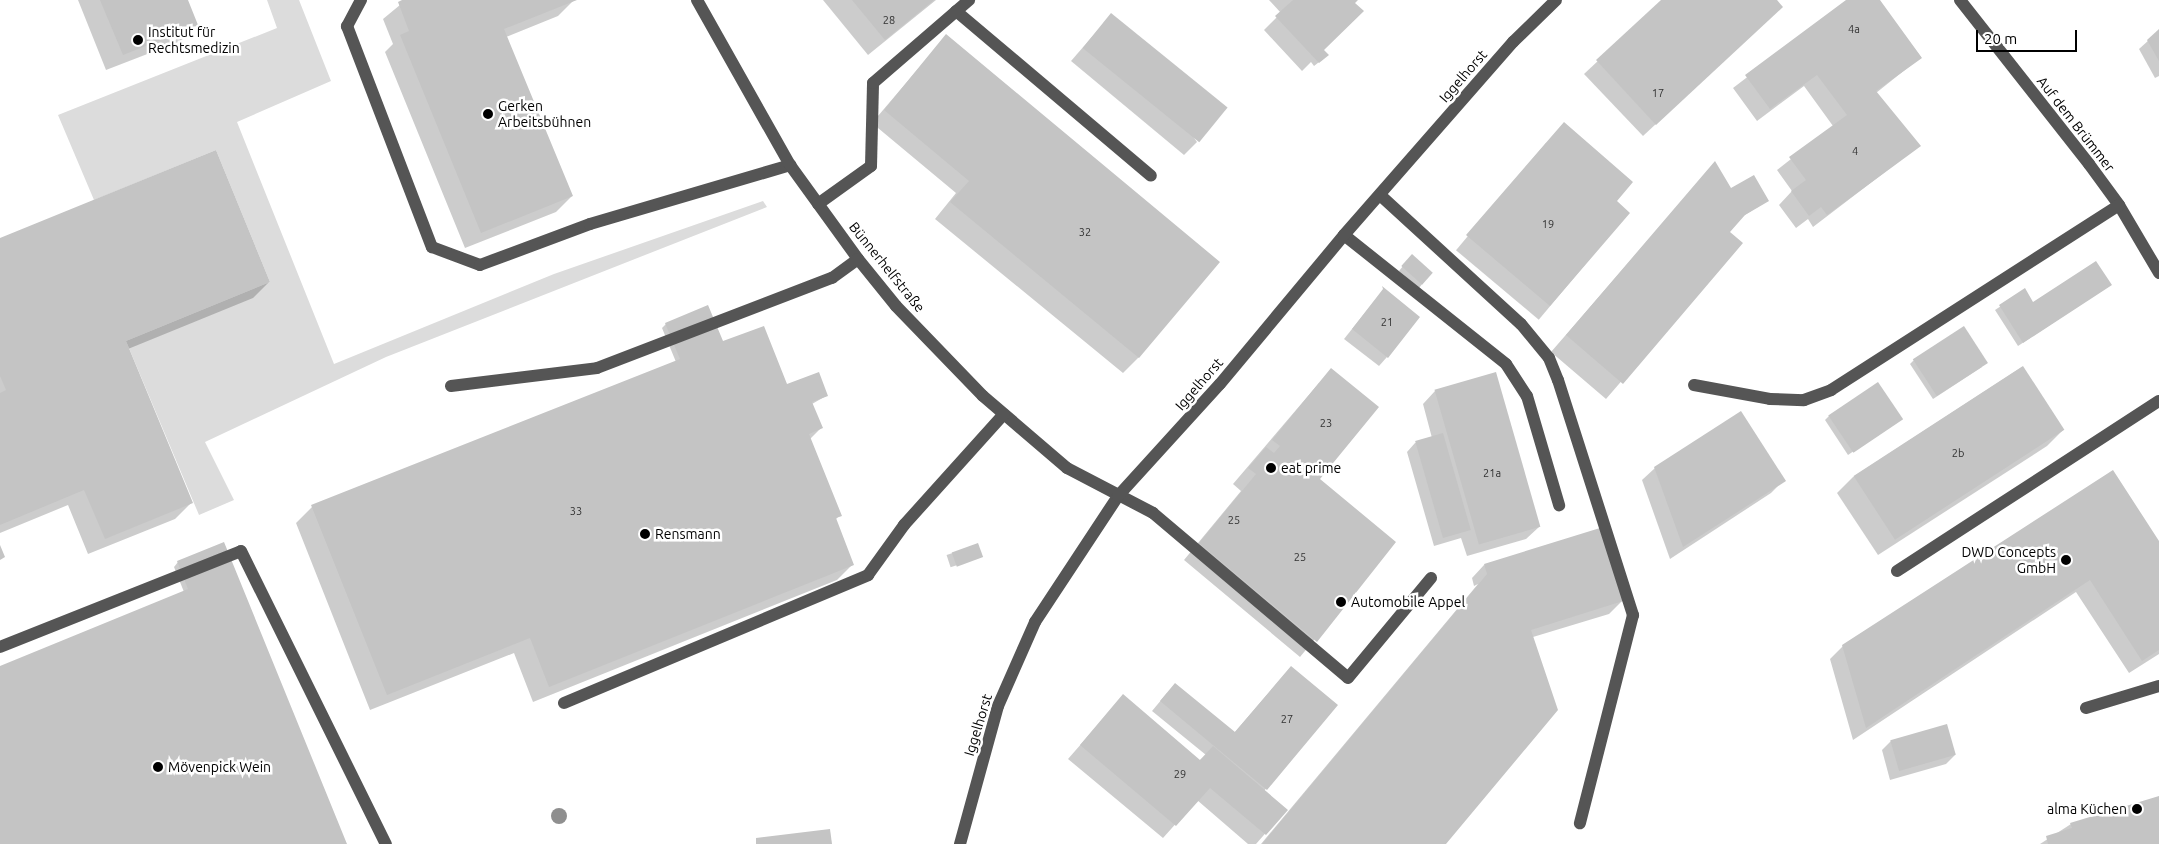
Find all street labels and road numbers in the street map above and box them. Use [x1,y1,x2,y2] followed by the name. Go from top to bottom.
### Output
[1436,46,1490,106] street label: Iggelhorst
[2034,73,2118,175] street label: Auf dem Brümmer
[846,219,928,315] street label: Bünnerhelfstraße
[1172,354,1226,414] street label: Iggelhorst
[961,692,995,758] street label: Iggelhorst

